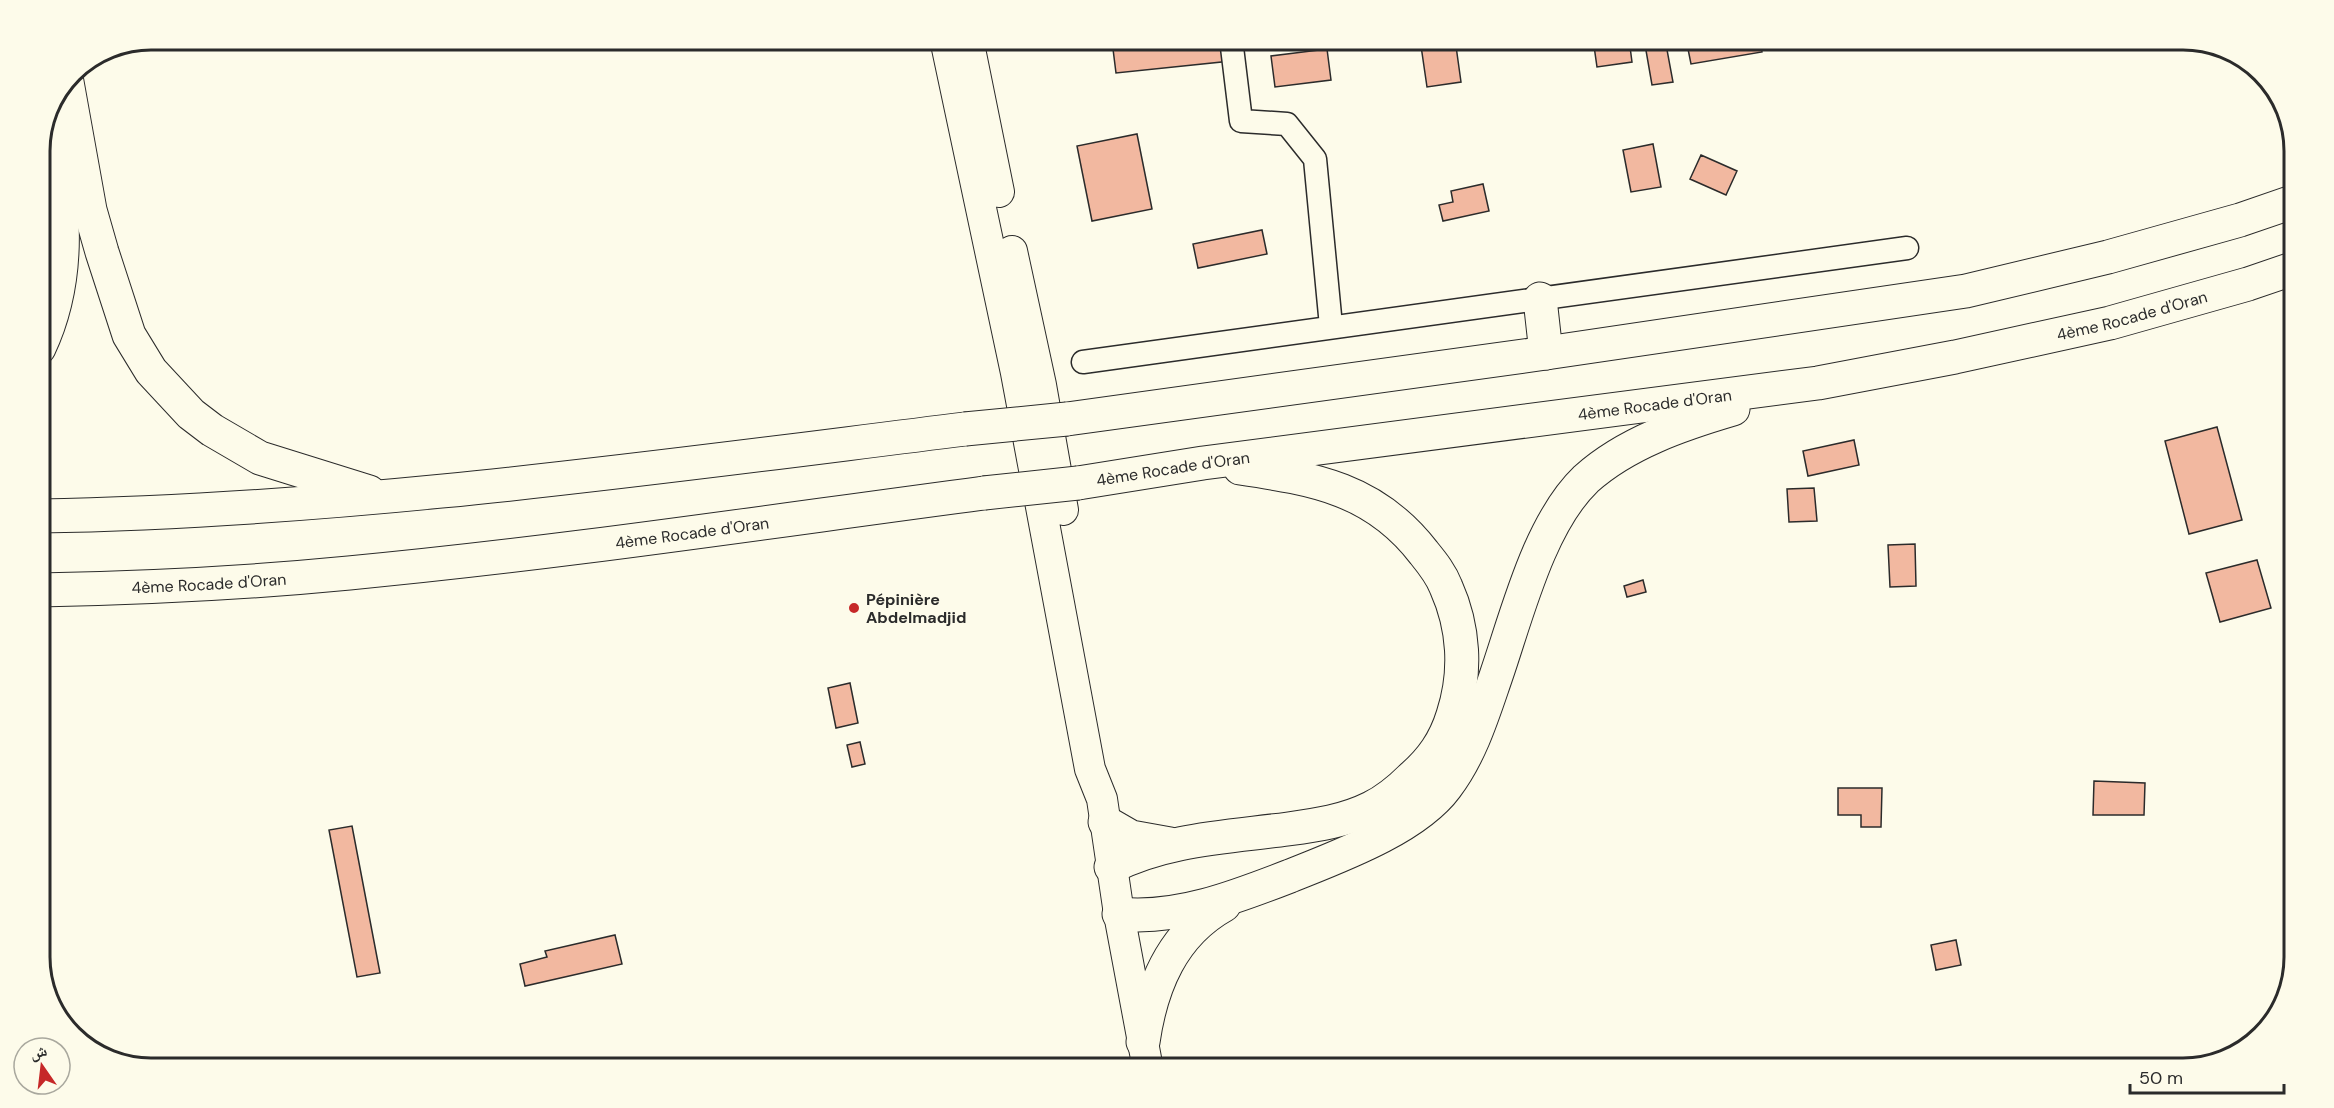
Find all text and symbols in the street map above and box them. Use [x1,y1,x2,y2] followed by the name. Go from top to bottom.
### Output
[2055,286,2210,345] street label: 4ème Rocade d'Oran
[1576,384,1733,425] street label: 4ème Rocade d'Oran
[1095,447,1251,491] street label: 4ème Rocade d'Oran
[614,512,770,554] street label: 4ème Rocade d'Oran
[131,569,287,598] street label: 4ème Rocade d'Oran
[866,589,966,628] place label: Pépinière Abdelmadjid
[847,601,861,615] marker: Pépinière Abdelmadjid
[12,1036,72,1096] north arrow
[28,1040,49,1064] text: ش
[2130,1057,2284,1095] scale bar
[2139,1066,2183,1090] text: 50 m

